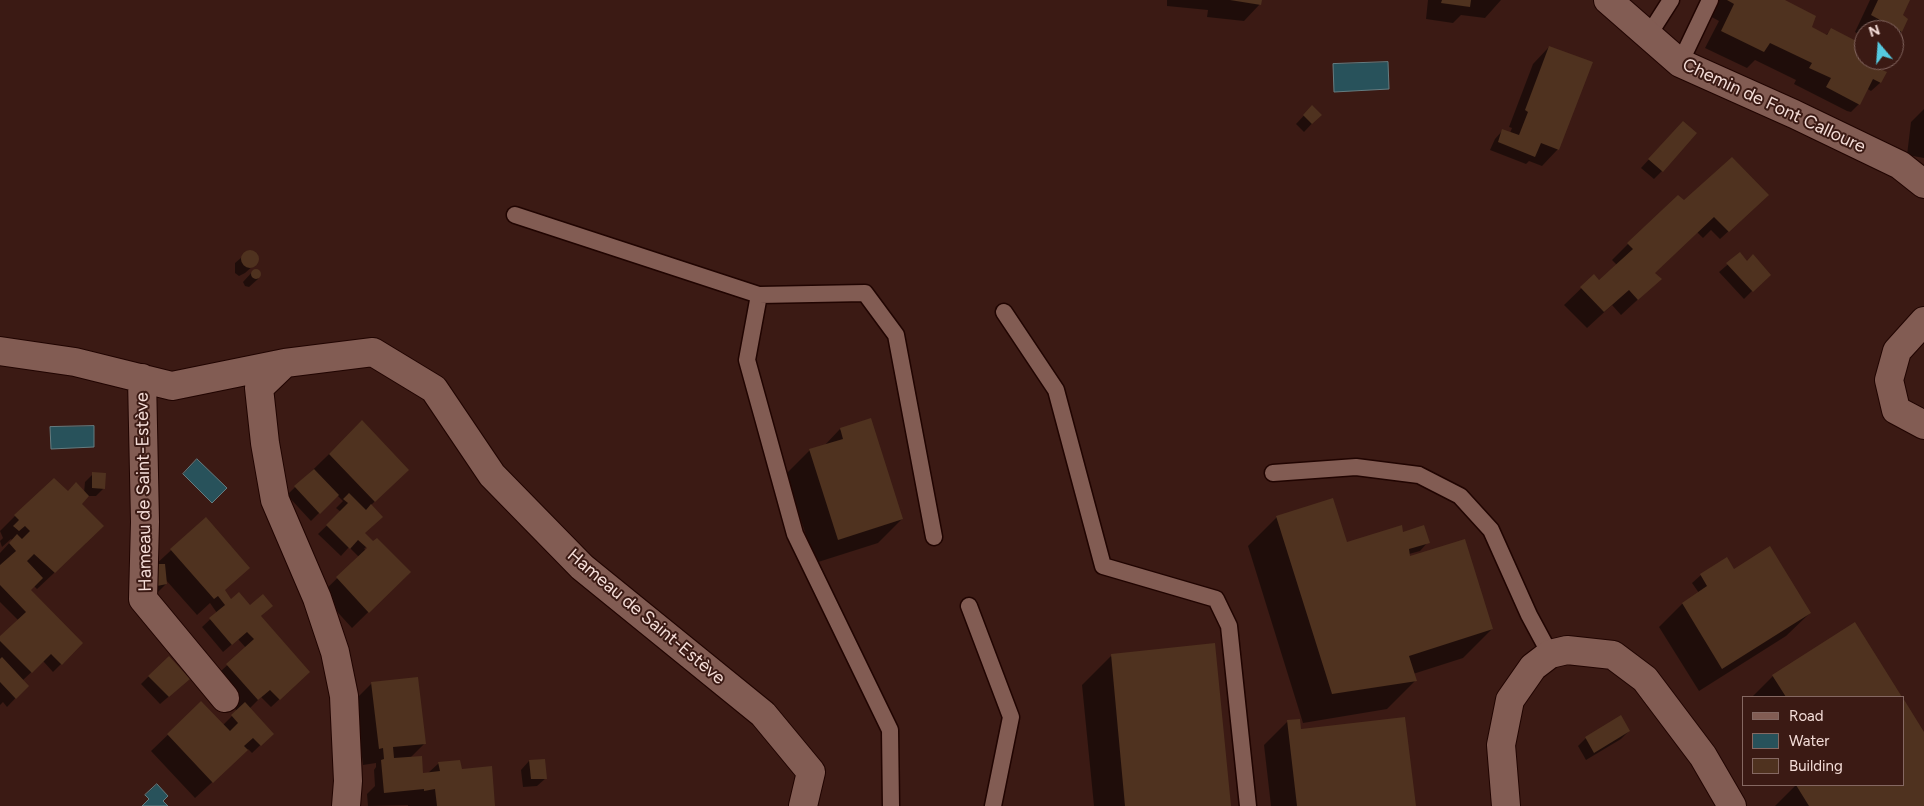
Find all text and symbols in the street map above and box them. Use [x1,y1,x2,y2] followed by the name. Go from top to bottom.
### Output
[1854,20,1904,70] north arrow
[1867,21,1882,41] text: N
[1679,54,1869,158] street label: Chemin de Font Calloure
[131,392,157,592] street label: Hameau de Saint-Estève
[563,545,729,689] street label: Hameau de Saint-Estève
[1742,696,1904,786] legend
[1789,707,1824,725] text: Road
[1789,732,1829,750] text: Water
[1789,757,1843,775] text: Building

